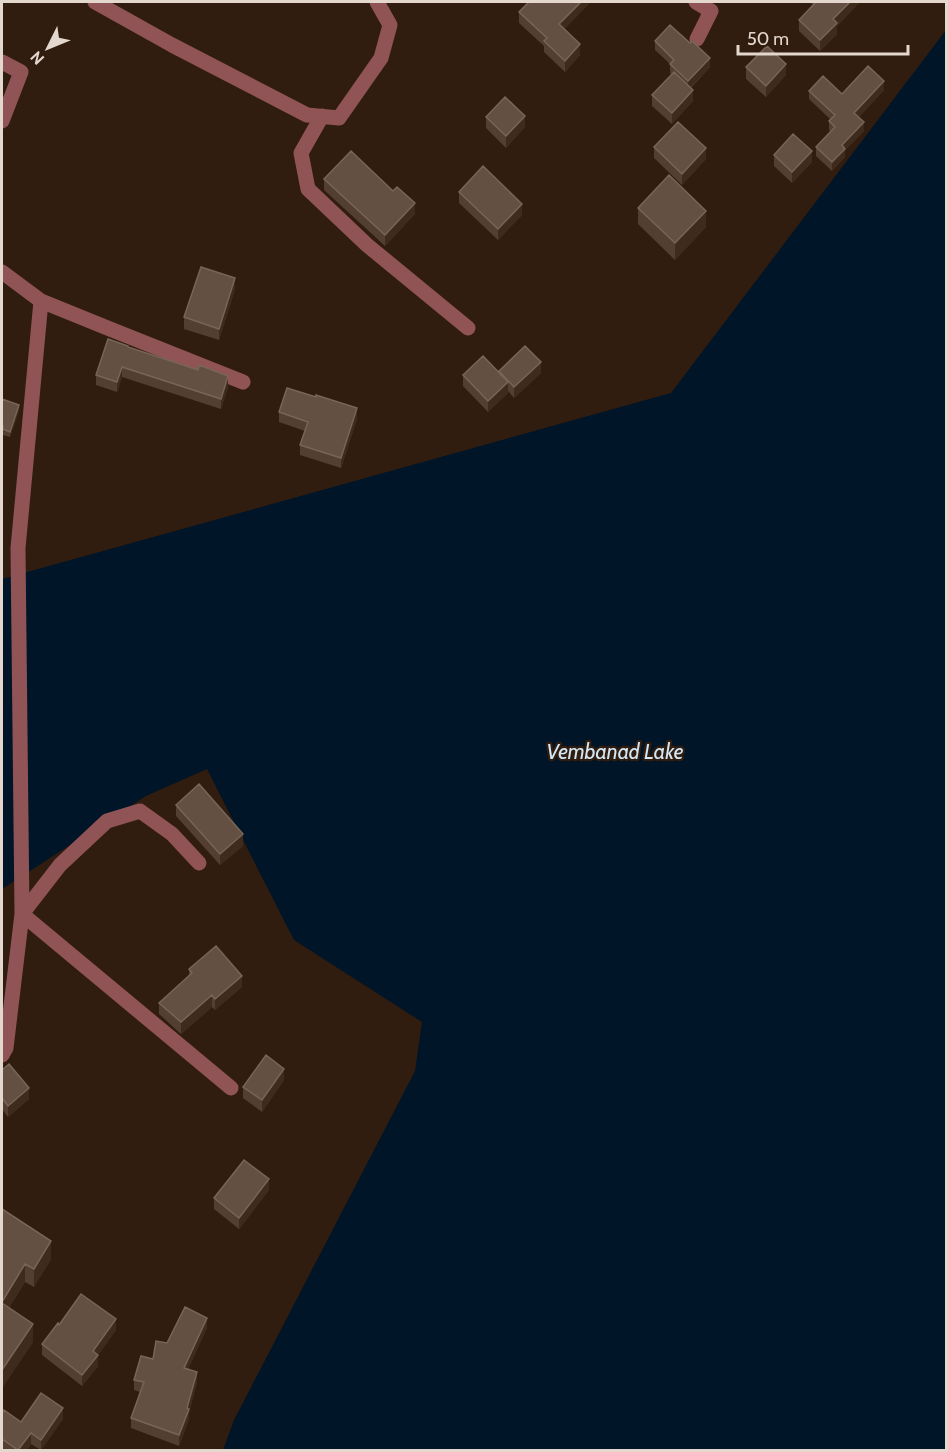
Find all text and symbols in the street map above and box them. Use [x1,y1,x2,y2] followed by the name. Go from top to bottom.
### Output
[18,18,78,78] north arrow
[738,18,908,56] scale bar
[747,28,789,50] text: 50 m
[27,47,48,69] text: N
[547,739,684,764] water label: Vembanad Lake

